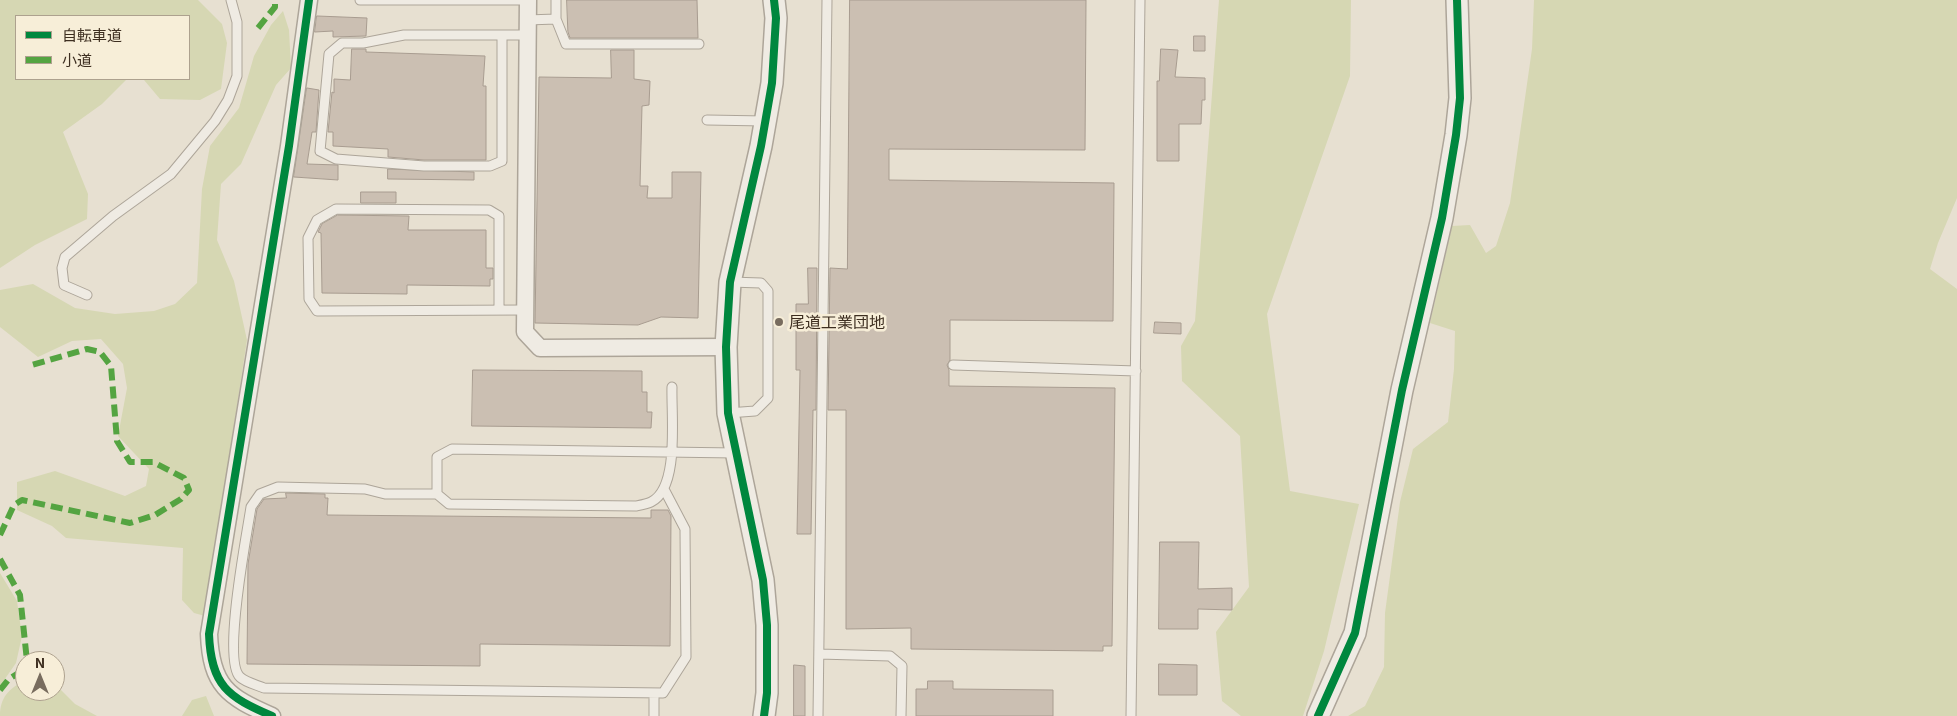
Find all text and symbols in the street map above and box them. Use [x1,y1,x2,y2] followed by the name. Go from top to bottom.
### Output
[15,15,190,80] legend
[62,24,122,45] text: 自転車道
[62,49,92,70] text: 小道
[789,312,885,332] place label: 尾道工業団地
[773,316,785,328] marker: 尾道工業団地
[15,651,65,701] north arrow
[35,652,45,672] text: N

